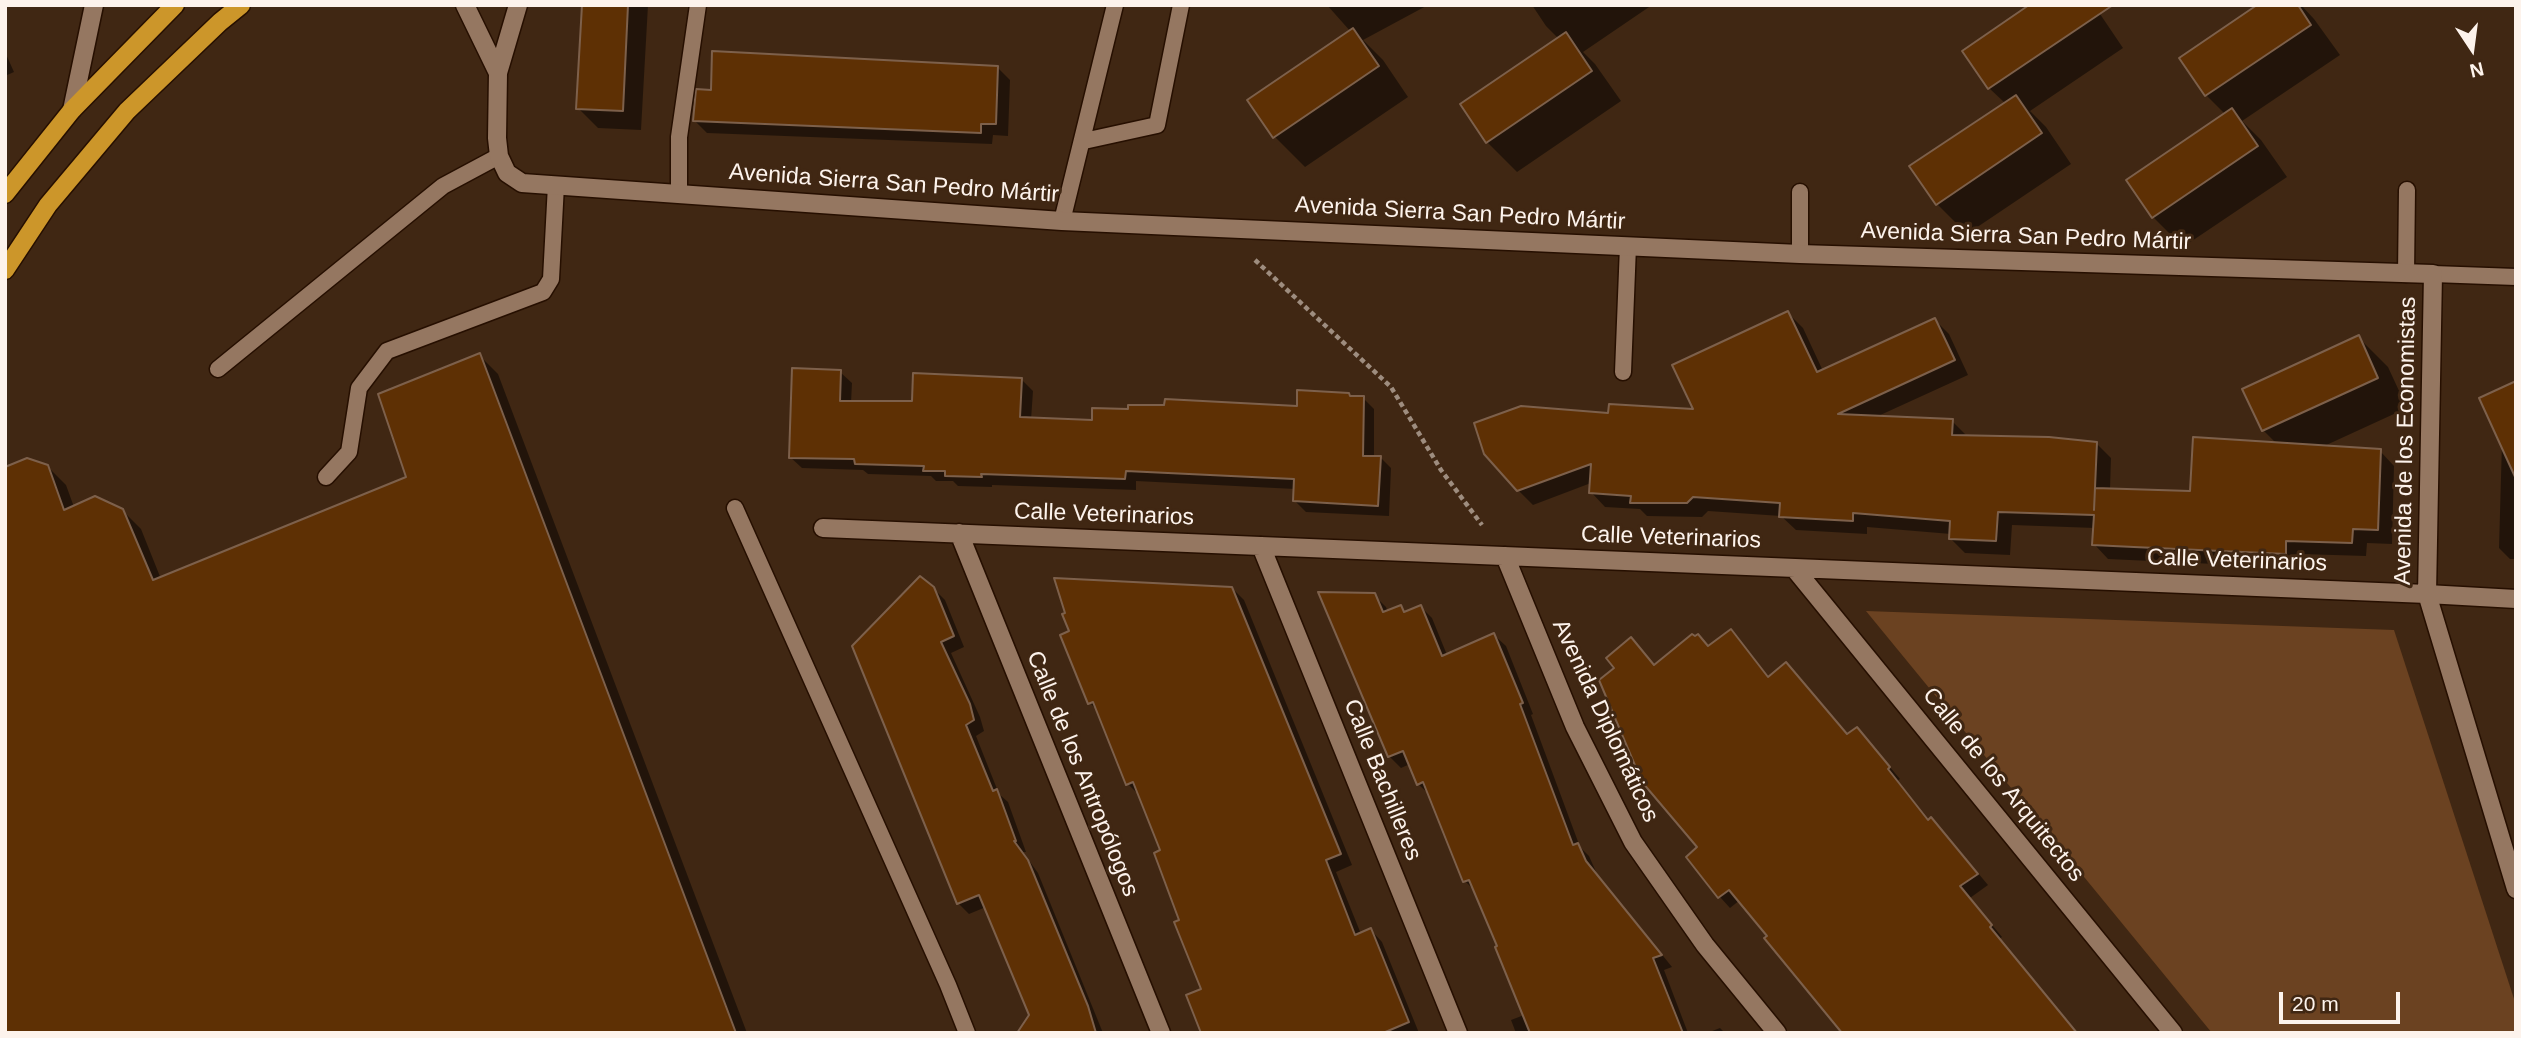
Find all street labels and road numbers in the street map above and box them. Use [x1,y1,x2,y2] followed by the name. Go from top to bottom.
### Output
[728,159,1060,209] street label: Avenida Sierra San Pedro Mártir
[1294,192,1626,236] street label: Avenida Sierra San Pedro Mártir
[1860,217,2192,257] street label: Avenida Sierra San Pedro Mártir
[2390,297,2422,585] street label: Avenida de los Economistas
[1013,498,1195,532] street label: Calle Veterinarios
[1580,521,1762,555] street label: Calle Veterinarios
[2146,544,2328,578] street label: Calle Veterinarios
[1546,615,1664,827] street label: Avenida Diplomáticos
[1020,647,1144,901] street label: Calle de los Antropólogos
[1916,682,2090,888] street label: Calle de los Arquitectos
[1337,695,1427,865] street label: Calle Bachilleres

